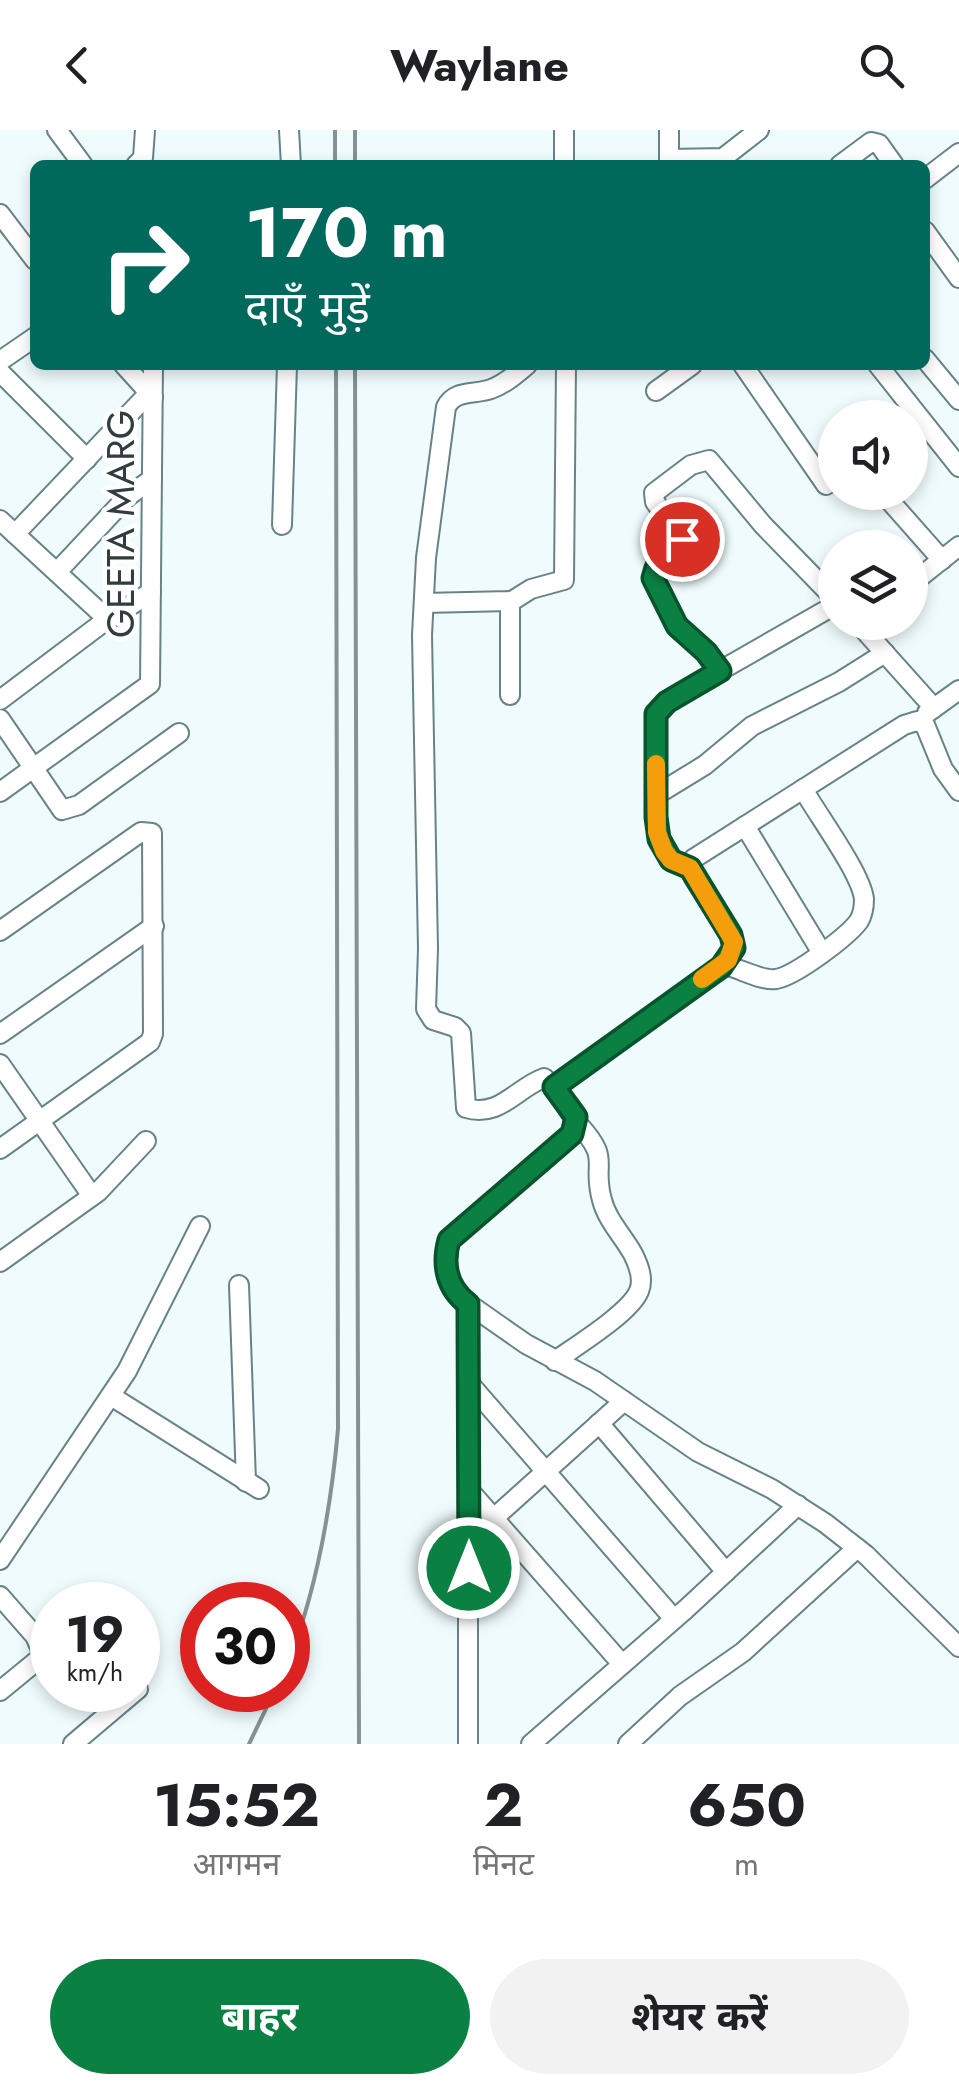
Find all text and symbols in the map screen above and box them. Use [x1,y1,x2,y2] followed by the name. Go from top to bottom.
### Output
[390,33,569,98] text: Waylane
[50,38,105,93] icon: back
[854,38,909,93] icon: search
[245,182,448,283] text: 170 m
[80,200,210,330] icon: right
[245,275,370,340] text: दाएँ मुड़ें
[818,400,928,640] map controls
[818,400,928,510] button: sound
[93,410,148,638] street label: GEETA MARG
[640,497,725,582] pin
[655,512,710,567] icon: arrive
[818,530,928,640] button: layers
[417,1516,521,1620] position arrow
[180,1582,310,1712] speed limit sign: 30
[66,1598,124,1671] text: 19
[67,1654,123,1690] text: km/h
[153,1762,320,1849] text: 15:52
[484,1762,523,1849] text: 2
[687,1762,806,1849] text: 650
[193,1841,280,1887] text: आगमन
[473,1841,534,1887] text: मिनट
[734,1841,759,1887] text: m
[50,1959,470,2074] button: बाहर
[490,1959,909,2074] button: शेयर करें

